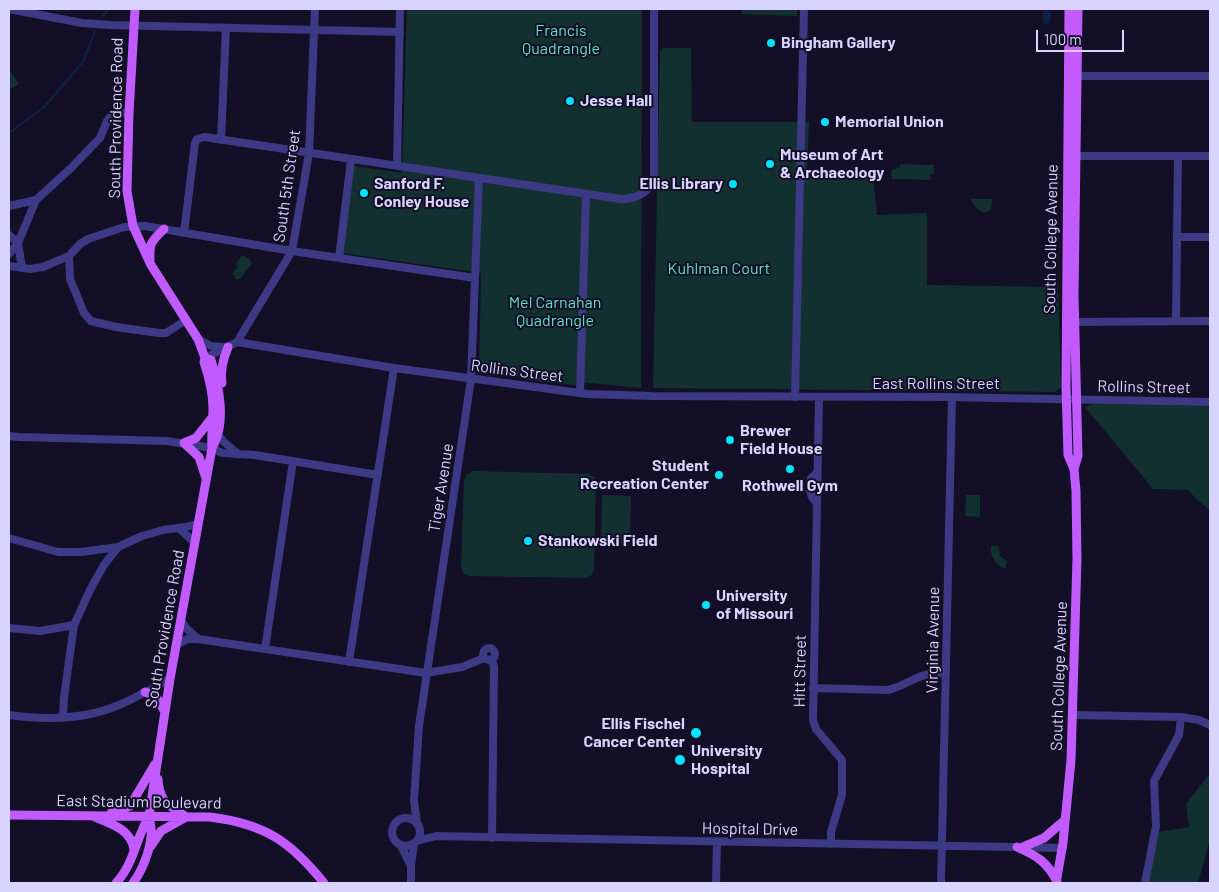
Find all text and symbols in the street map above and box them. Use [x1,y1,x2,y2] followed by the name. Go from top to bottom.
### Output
[1039,20,1126,52] scale bar
[522,21,600,59] park label: Francis Quadrangle
[1044,30,1082,48] text: 100 m
[781,33,896,53] place label: Bingham Gallery
[105,37,127,199] street label: South Providence Road
[765,37,777,49] marker: Bingham Gallery
[580,91,652,111] place label: Jesse Hall
[564,95,576,107] marker: Jesse Hall
[835,112,944,132] place label: Memorial Union
[819,116,831,128] marker: Memorial Union
[270,128,304,244] street label: South 5th Street
[780,145,884,183] place label: Museum of Art & Archaeology
[764,158,776,170] marker: Museum of Art & Archaeology
[1040,164,1062,314] street label: South College Avenue
[374,174,469,212] place label: Sanford F. Conley House
[639,174,723,194] place label: Ellis Library
[727,178,739,190] marker: Ellis Library
[358,187,370,199] marker: Sanford F. Conley House
[668,259,770,279] park label: Kuhlman Court
[509,293,601,331] park label: Mel Carnahan Quadrangle
[470,356,564,386] street label: Rollins Street
[872,374,1000,394] street label: East Rollins Street
[1097,377,1191,397] street label: Rollins Street
[740,421,822,459] place label: Brewer Field House
[724,434,736,446] marker: Brewer Field House
[424,442,458,534] street label: Tiger Avenue
[580,456,709,494] place label: Student Recreation Center
[784,463,796,475] marker: Rothwell Gym
[713,469,725,481] marker: Student Recreation Center
[742,476,838,496] place label: Rothwell Gym
[538,531,658,551] place label: Stankowski Field
[522,535,534,547] marker: Stankowski Field
[142,548,188,710] street label: South Providence Road
[716,586,793,624] place label: University of Missouri
[922,586,944,694] street label: Virginia Avenue
[700,599,712,611] marker: University of Missouri
[1047,601,1071,751] street label: South College Avenue
[790,634,810,708] street label: Hitt Street
[584,714,685,752] place label: Ellis Fischel Cancer Center
[689,726,703,740] marker: Ellis Fischel Cancer Center
[691,741,763,779] place label: University Hospital
[673,753,687,767] marker: University Hospital
[56,791,222,813] street label: East Stadium Boulevard
[702,819,798,839] street label: Hospital Drive

